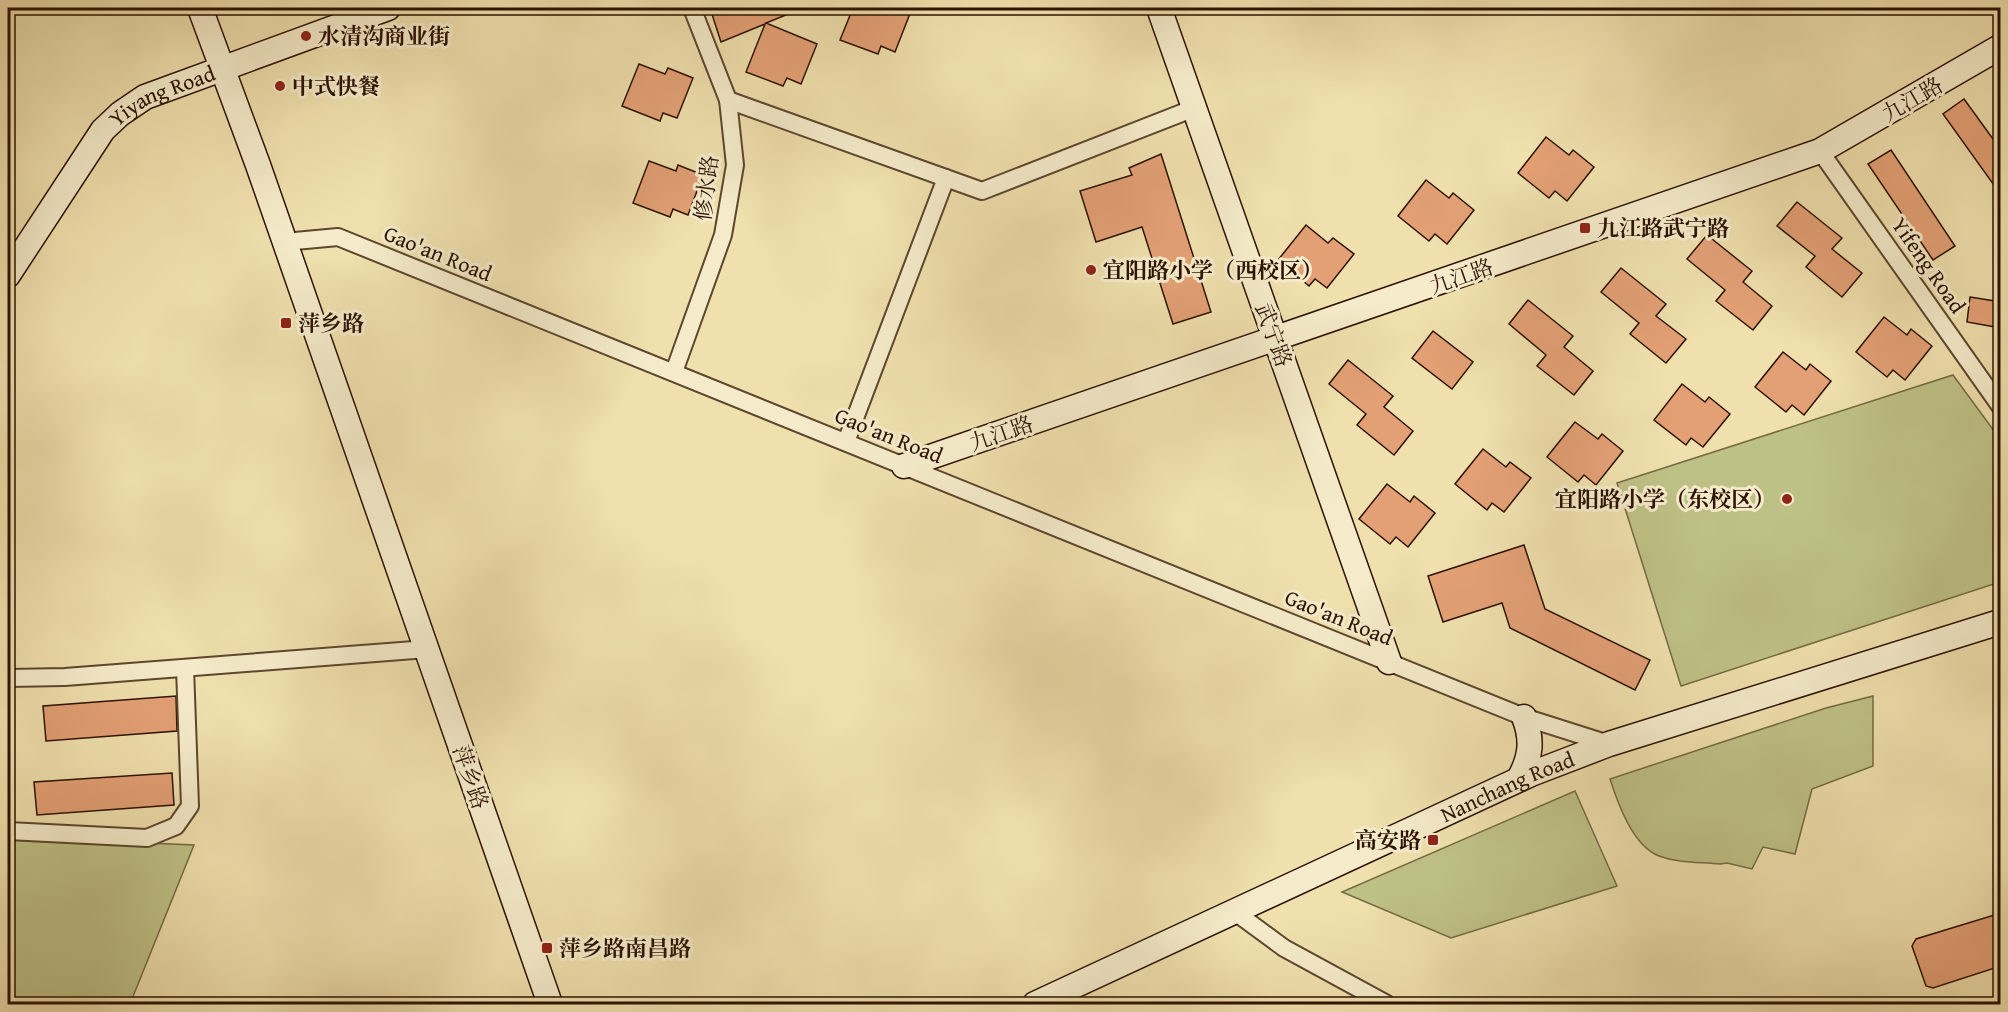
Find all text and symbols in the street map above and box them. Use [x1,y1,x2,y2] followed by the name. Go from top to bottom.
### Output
[318,20,450,52] place label: 水清沟商业街
[299,29,313,43] marker: 水清沟商业街
[101,57,220,133] street label: Yiyang Road
[1875,69,1949,129] street label: 九江路
[292,70,380,102] place label: 中式快餐
[273,79,287,93] marker: 中式快餐
[686,153,726,223] street label: 修水路
[1884,210,1974,320] street label: Yifeng Road
[1597,212,1729,244] place label: 九江路武宁路
[379,217,497,289] street label: Gao'an Road
[1578,221,1592,235] marker: 九江路武宁路
[1425,250,1497,302] street label: 九江路
[1103,254,1323,286] place label: 宜阳路小学（西校区）
[1084,263,1098,277] marker: 宜阳路小学（西校区）
[1248,299,1300,371] street label: 武宁路
[298,307,364,339] place label: 萍乡路
[279,316,293,330] marker: 萍乡路
[830,399,948,471] street label: Gao'an Road
[965,407,1037,459] street label: 九江路
[1555,483,1775,515] place label: 宜阳路小学（东校区）
[1780,492,1794,506] marker: 宜阳路小学（东校区）
[1280,581,1398,653] street label: Gao'an Road
[445,741,497,813] street label: 萍乡路
[1435,743,1579,830] street label: Nanchang Road
[1355,824,1421,856] place label: 高安路
[1426,833,1440,847] marker: 高安路
[559,932,691,964] place label: 萍乡路南昌路
[540,941,554,955] marker: 萍乡路南昌路

